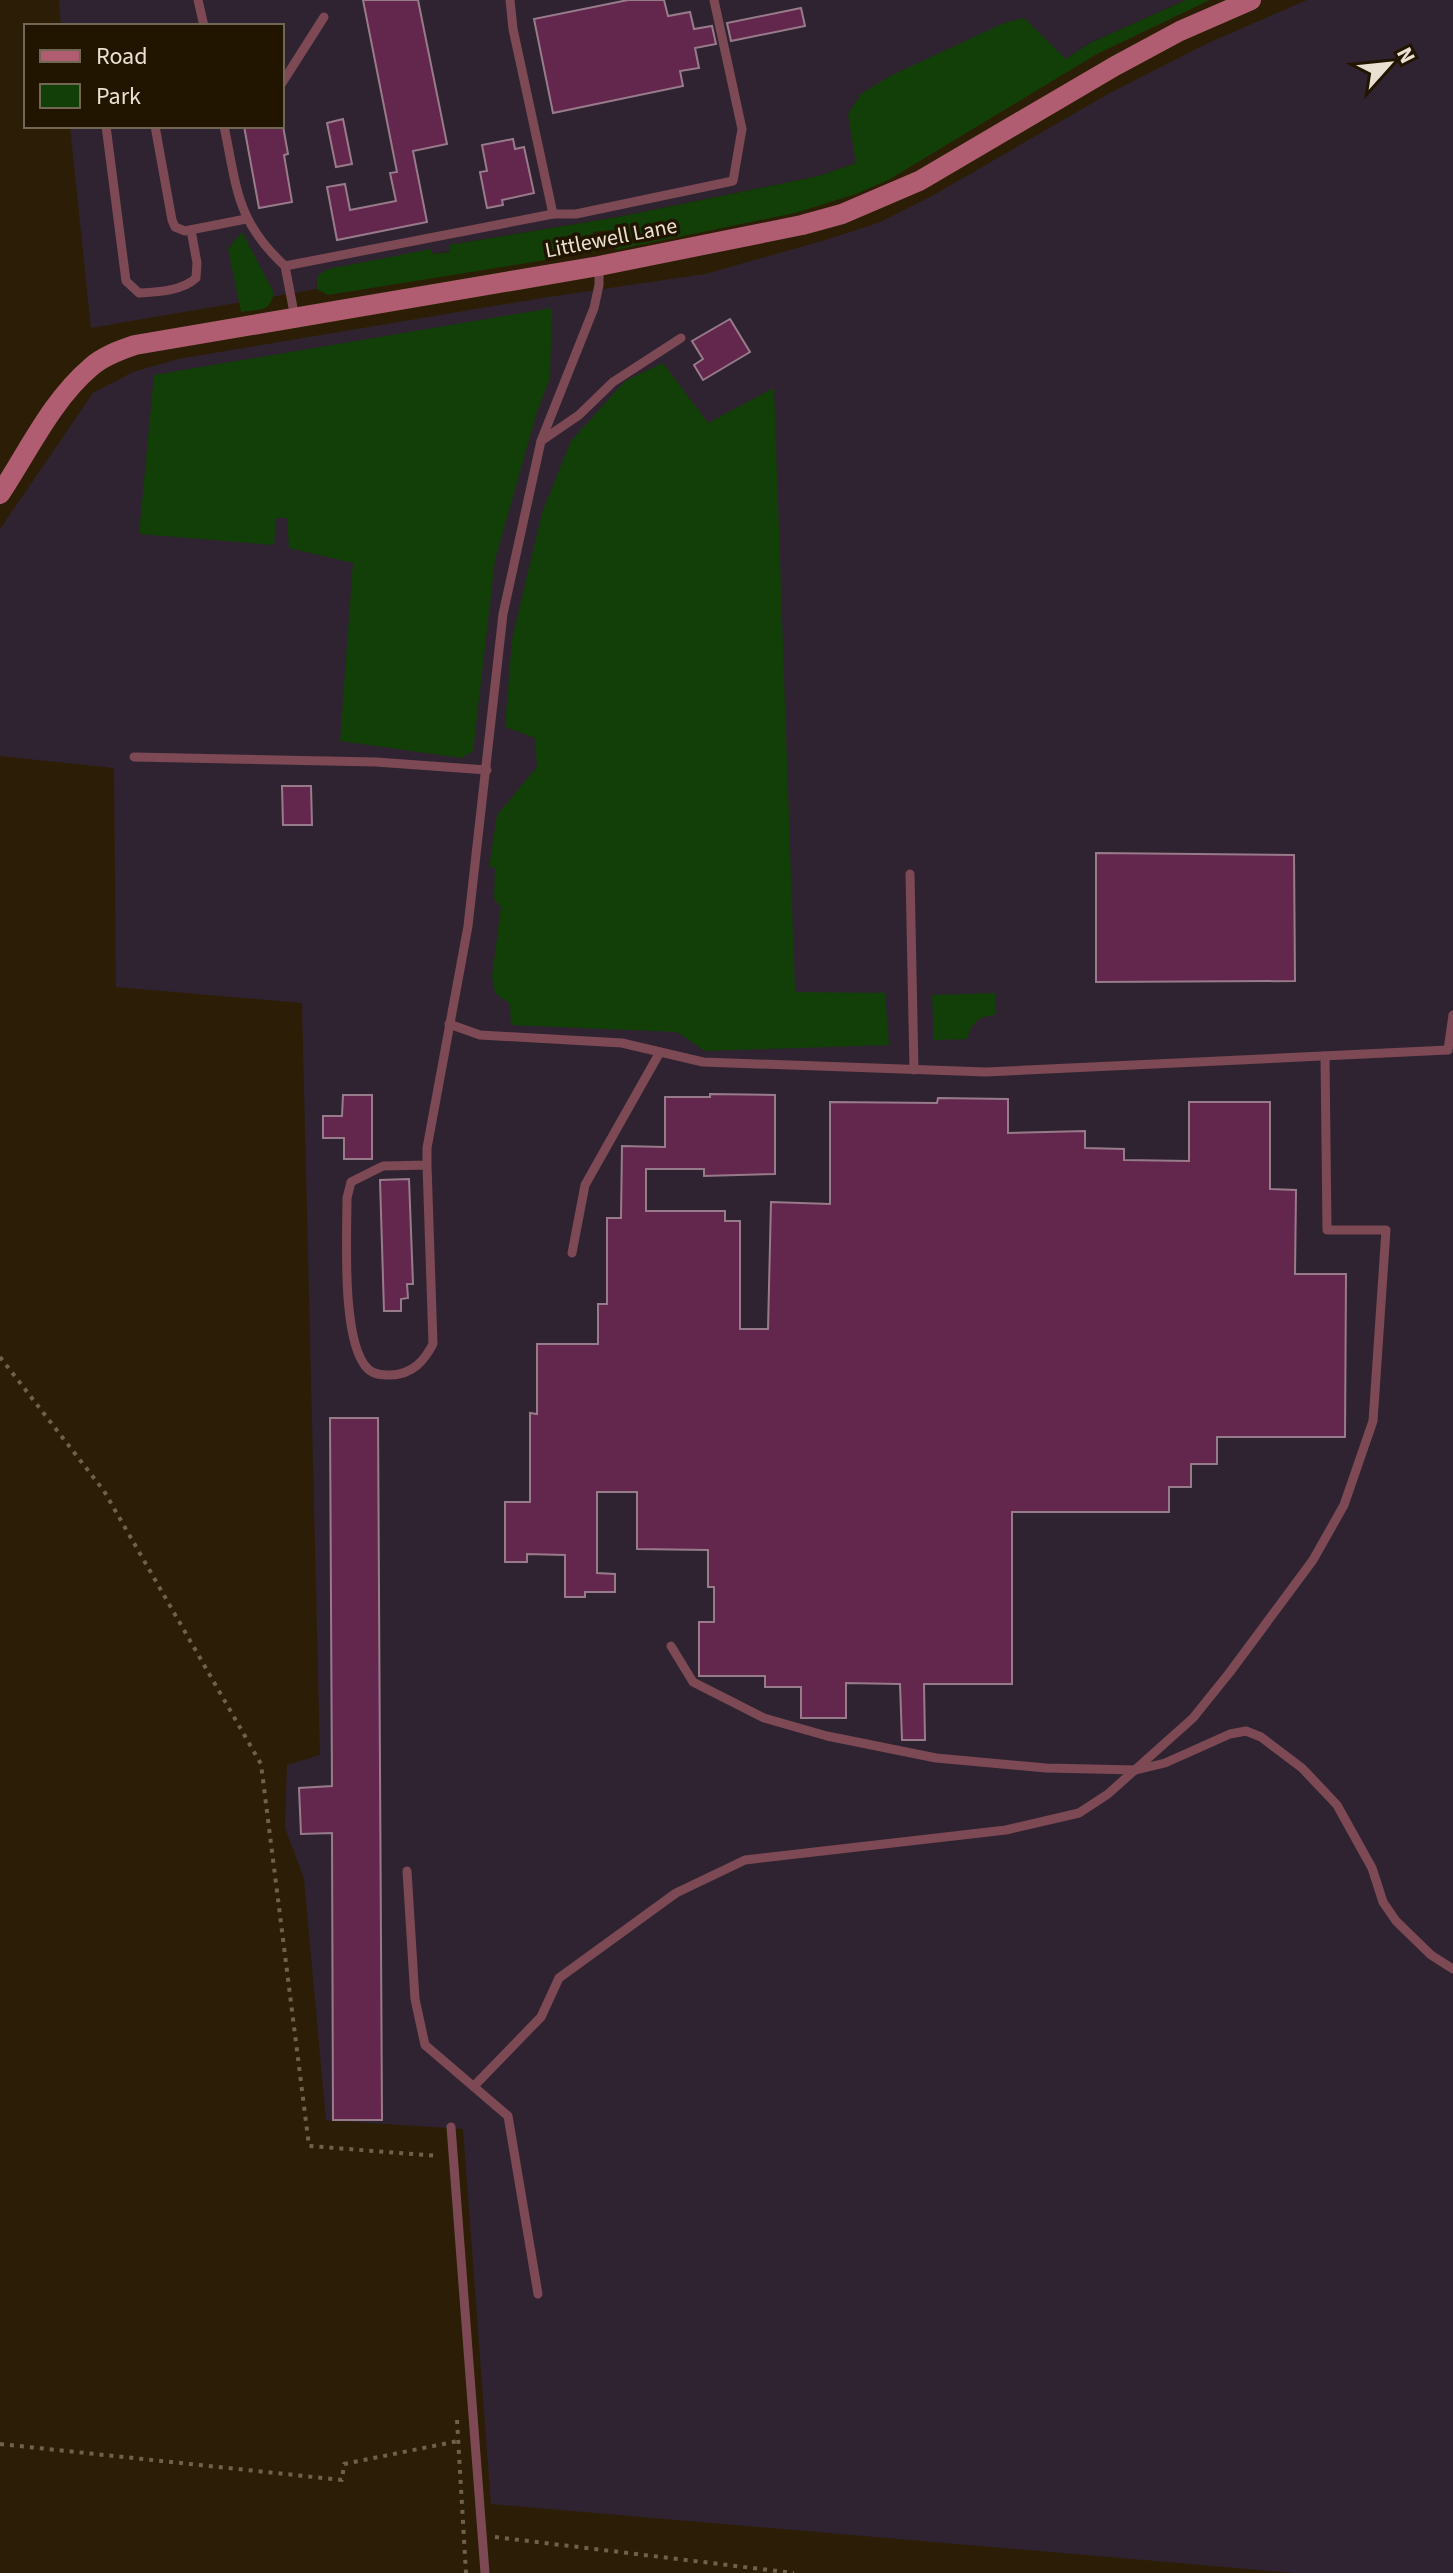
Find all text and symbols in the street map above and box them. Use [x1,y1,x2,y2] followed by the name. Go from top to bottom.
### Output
[24,24,284,128] legend
[1349,24,1429,104] north arrow
[96,39,148,74] text: Road
[1388,42,1424,69] text: N
[96,79,141,114] text: Park
[542,209,680,267] street label: Littlewell Lane

